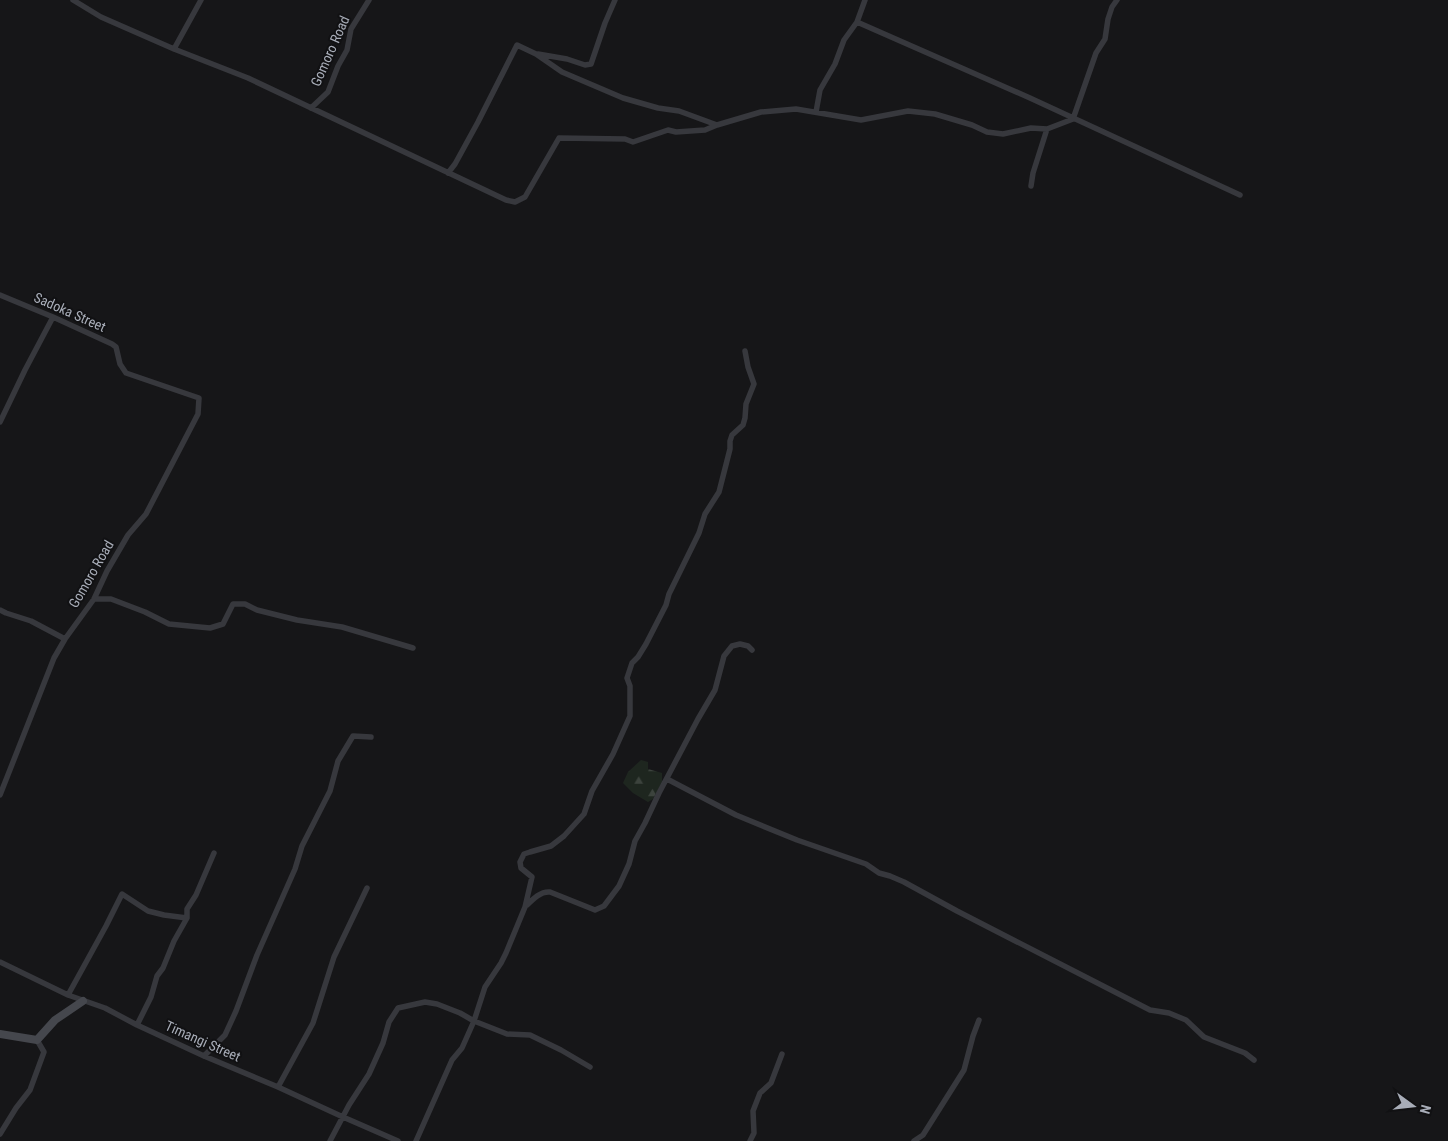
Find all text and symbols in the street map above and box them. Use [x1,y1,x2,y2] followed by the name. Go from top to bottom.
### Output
[307,13,353,89] street label: Gomoro Road
[32,289,108,335] street label: Sadoka Street
[65,537,117,611] street label: Gomoro Road
[163,1017,243,1065] street label: Timangi Street
[1388,1081,1438,1131] north arrow
[1417,1103,1434,1116] text: N

